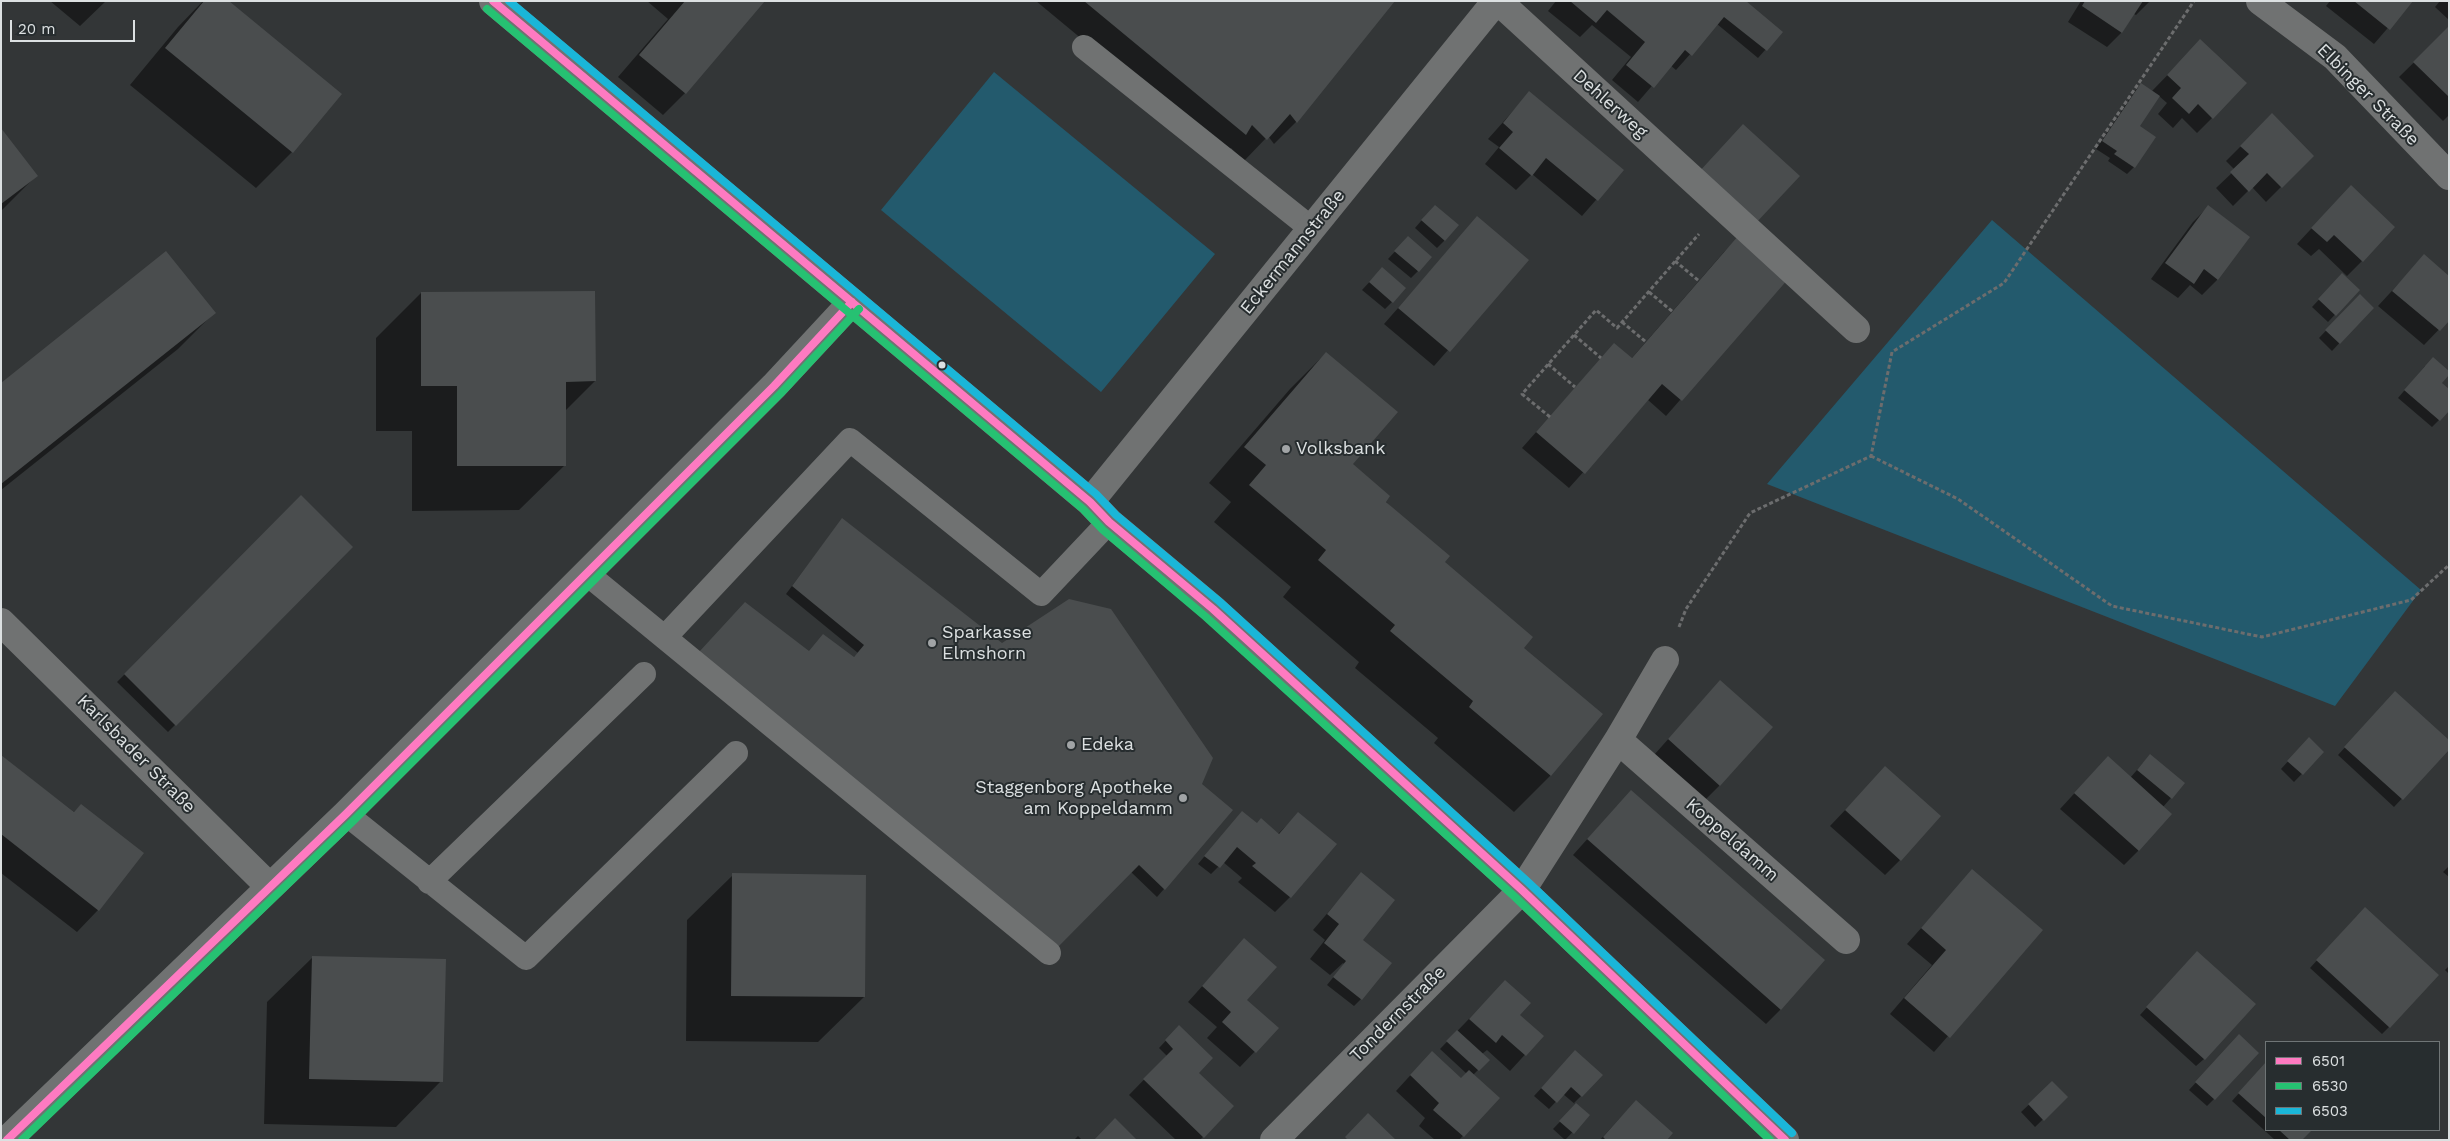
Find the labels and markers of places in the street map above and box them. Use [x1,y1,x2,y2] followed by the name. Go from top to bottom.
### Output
[937,360,947,370] unlabelled marker
[1296,438,1385,460] place label: Volksbank
[1280,443,1292,455] marker: Volksbank
[942,622,1032,664] place label: Sparkasse Elmshorn
[926,637,938,649] marker: Sparkasse Elmshorn
[1081,734,1134,756] place label: Edeka
[1065,739,1077,751] marker: Edeka
[975,777,1173,820] place label: Staggenborg Apotheke am Koppeldamm
[1177,792,1189,804] marker: Staggenborg Apotheke am Koppeldamm

